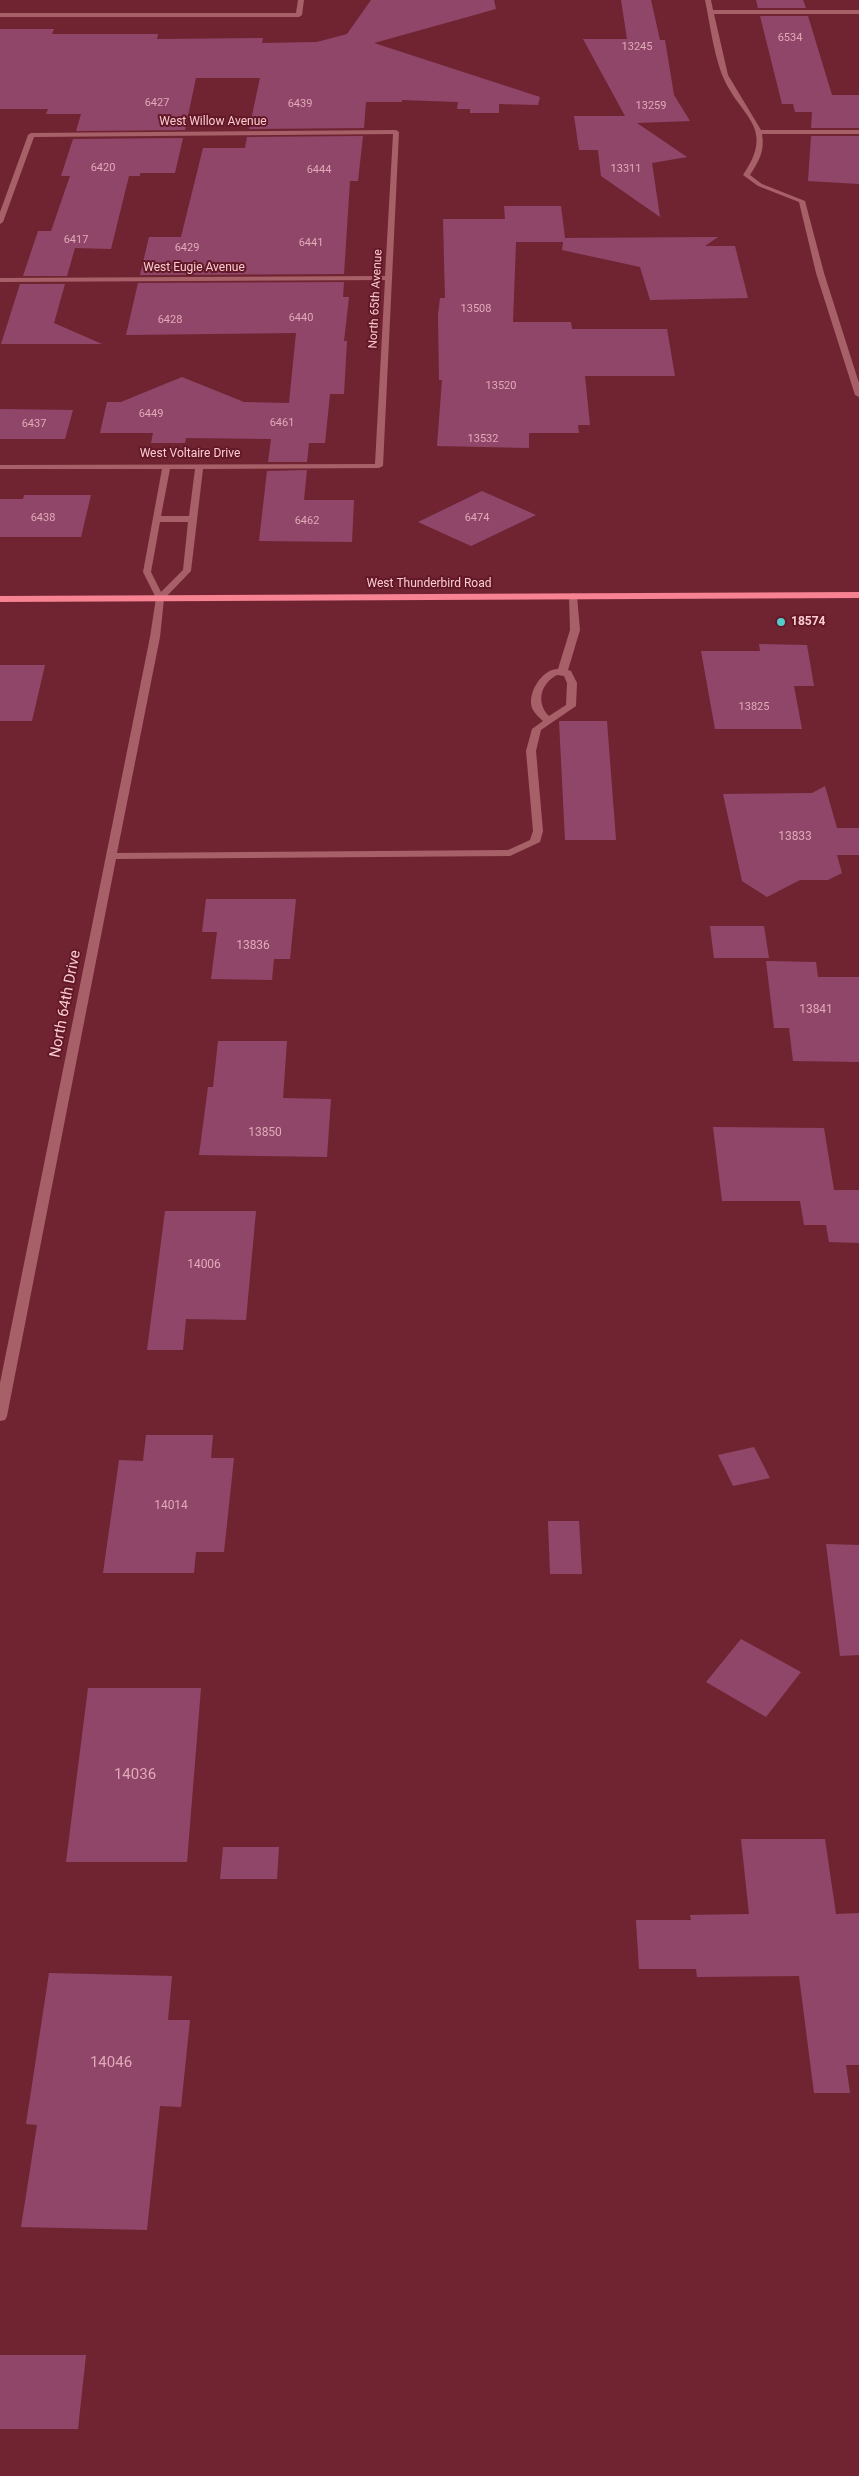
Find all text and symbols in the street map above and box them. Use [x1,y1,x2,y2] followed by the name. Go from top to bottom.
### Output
[778,31,802,45] house number: 6534
[622,40,652,54] house number: 13245
[145,96,169,110] house number: 6427
[288,97,312,111] house number: 6439
[636,99,666,113] house number: 13259
[159,115,267,129] street label: West Willow Avenue
[91,161,115,175] house number: 6420
[611,162,641,176] house number: 13311
[307,163,331,177] house number: 6444
[64,233,88,247] house number: 6417
[299,236,323,250] house number: 6441
[175,241,199,255] house number: 6429
[366,249,386,349] street label: North 65th Avenue
[143,261,245,275] street label: West Eugie Avenue
[461,302,491,316] house number: 13508
[289,311,313,325] house number: 6440
[158,313,182,327] house number: 6428
[486,379,516,393] house number: 13520
[139,407,163,421] house number: 6449
[270,416,294,430] house number: 6461
[22,417,46,431] house number: 6437
[468,432,498,446] house number: 13532
[140,447,240,461] street label: West Voltaire Drive
[31,511,55,525] house number: 6438
[465,511,489,525] house number: 6474
[295,514,319,528] house number: 6462
[366,577,492,591] street label: West Thunderbird Road
[791,615,825,629] place label: 18574
[775,616,787,628] marker: 18574
[739,700,769,714] house number: 13825
[778,830,812,844] house number: 13833
[236,939,270,953] house number: 13836
[47,949,85,1059] street label: North 64th Drive
[799,1003,833,1017] house number: 13841
[248,1126,282,1140] house number: 13850
[187,1258,221,1272] house number: 14006
[154,1499,188,1513] house number: 14014
[114,1766,156,1784] house number: 14036
[90,2054,132,2072] house number: 14046

